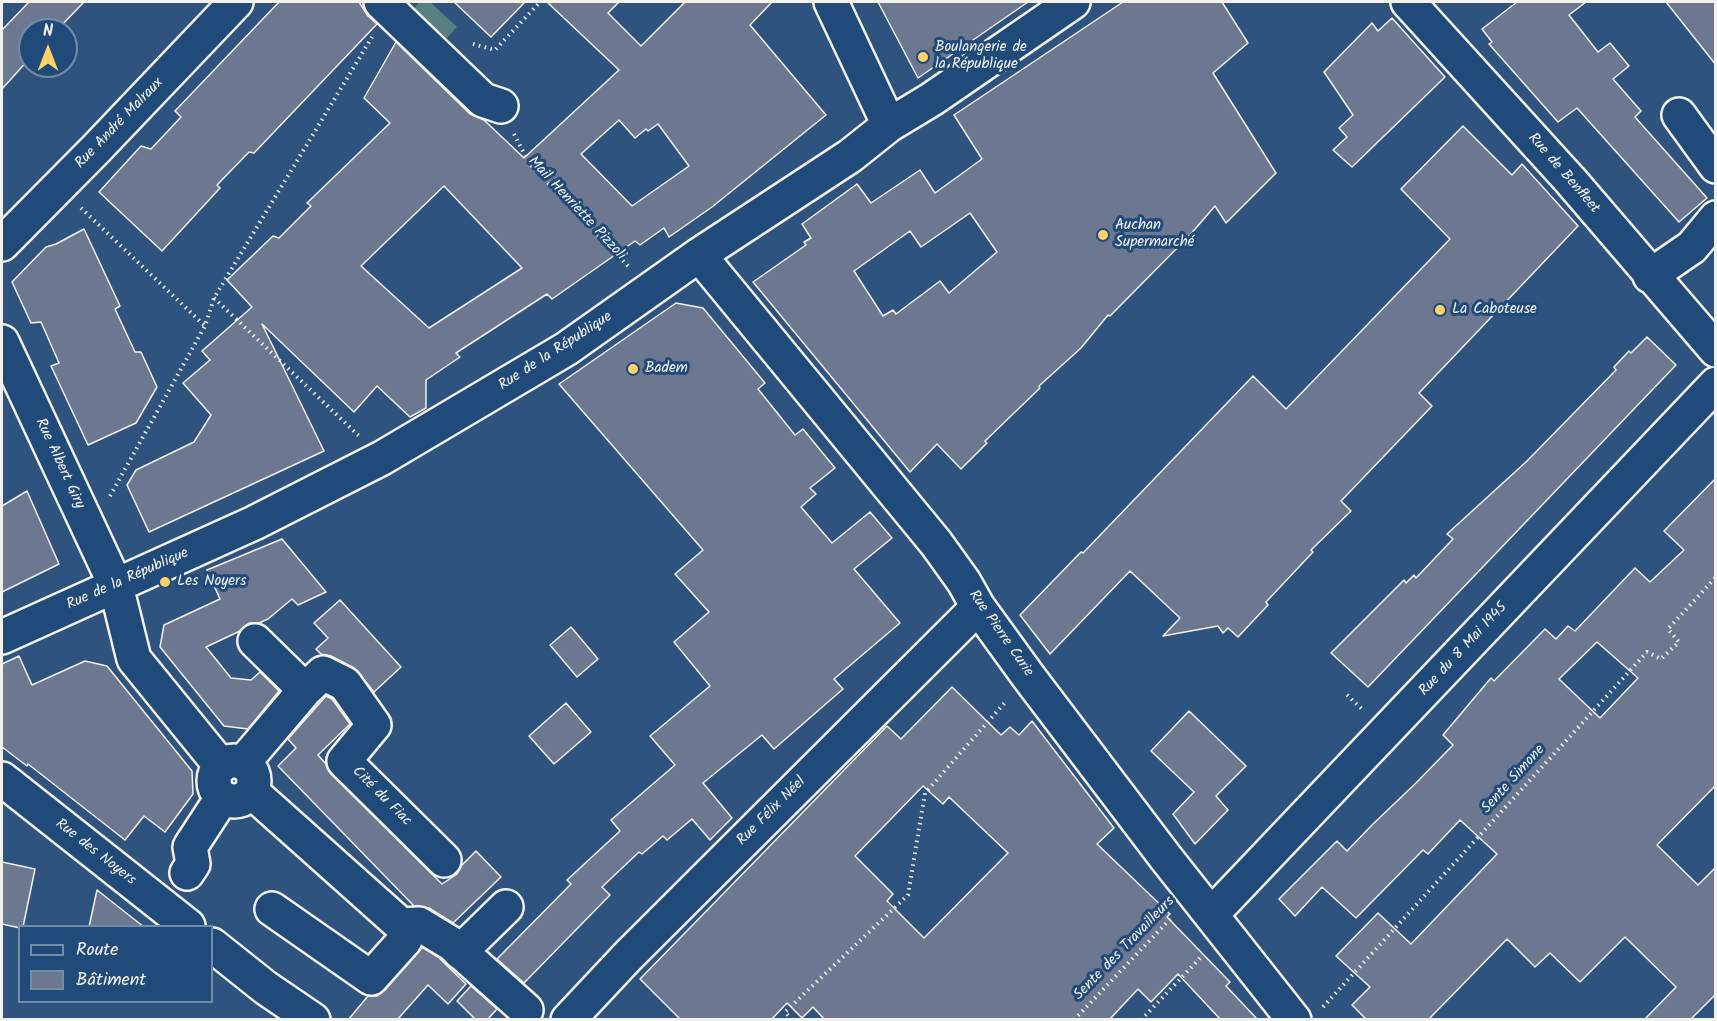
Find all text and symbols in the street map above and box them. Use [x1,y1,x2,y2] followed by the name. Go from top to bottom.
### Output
[18,18,78,78] north arrow
[43,19,53,44] text: N
[935,39,1027,74] place label: Boulangerie de la République
[916,50,930,64] marker: Boulangerie de la République
[72,75,168,173] street label: Rue André Malraux
[1523,130,1603,218] street label: Rue de Benfleet
[523,153,629,265] street label: Mail Henriette Pizzoli
[1115,217,1194,252] place label: Auchan Supermarché
[1096,228,1110,242] marker: Auchan Supermarché
[1452,301,1537,319] place label: La Caboteuse
[1433,303,1447,317] marker: La Caboteuse
[496,309,616,395] street label: Rue de la République
[645,360,688,378] place label: Badem
[626,362,640,376] marker: Badem
[30,416,88,512] street label: Rue Albert Giry
[64,545,192,615] street label: Rue de la République
[177,573,246,591] place label: Les Noyers
[158,575,172,589] marker: Les Noyers
[964,587,1036,681] street label: Rue Pierre Curie
[1416,600,1512,700] street label: Rue du 8 Mai 1945
[1478,742,1550,818] street label: Sente Simone
[347,763,415,831] street label: Cité du Fiac
[734,774,810,850] street label: Rue Félix Néel
[51,816,139,890] street label: Rue des Noyers
[1071,893,1179,1005] street label: Sente des Travailleurs
[18,925,213,1003] legend
[76,936,118,965] text: Route
[76,966,146,995] text: Bâtiment

